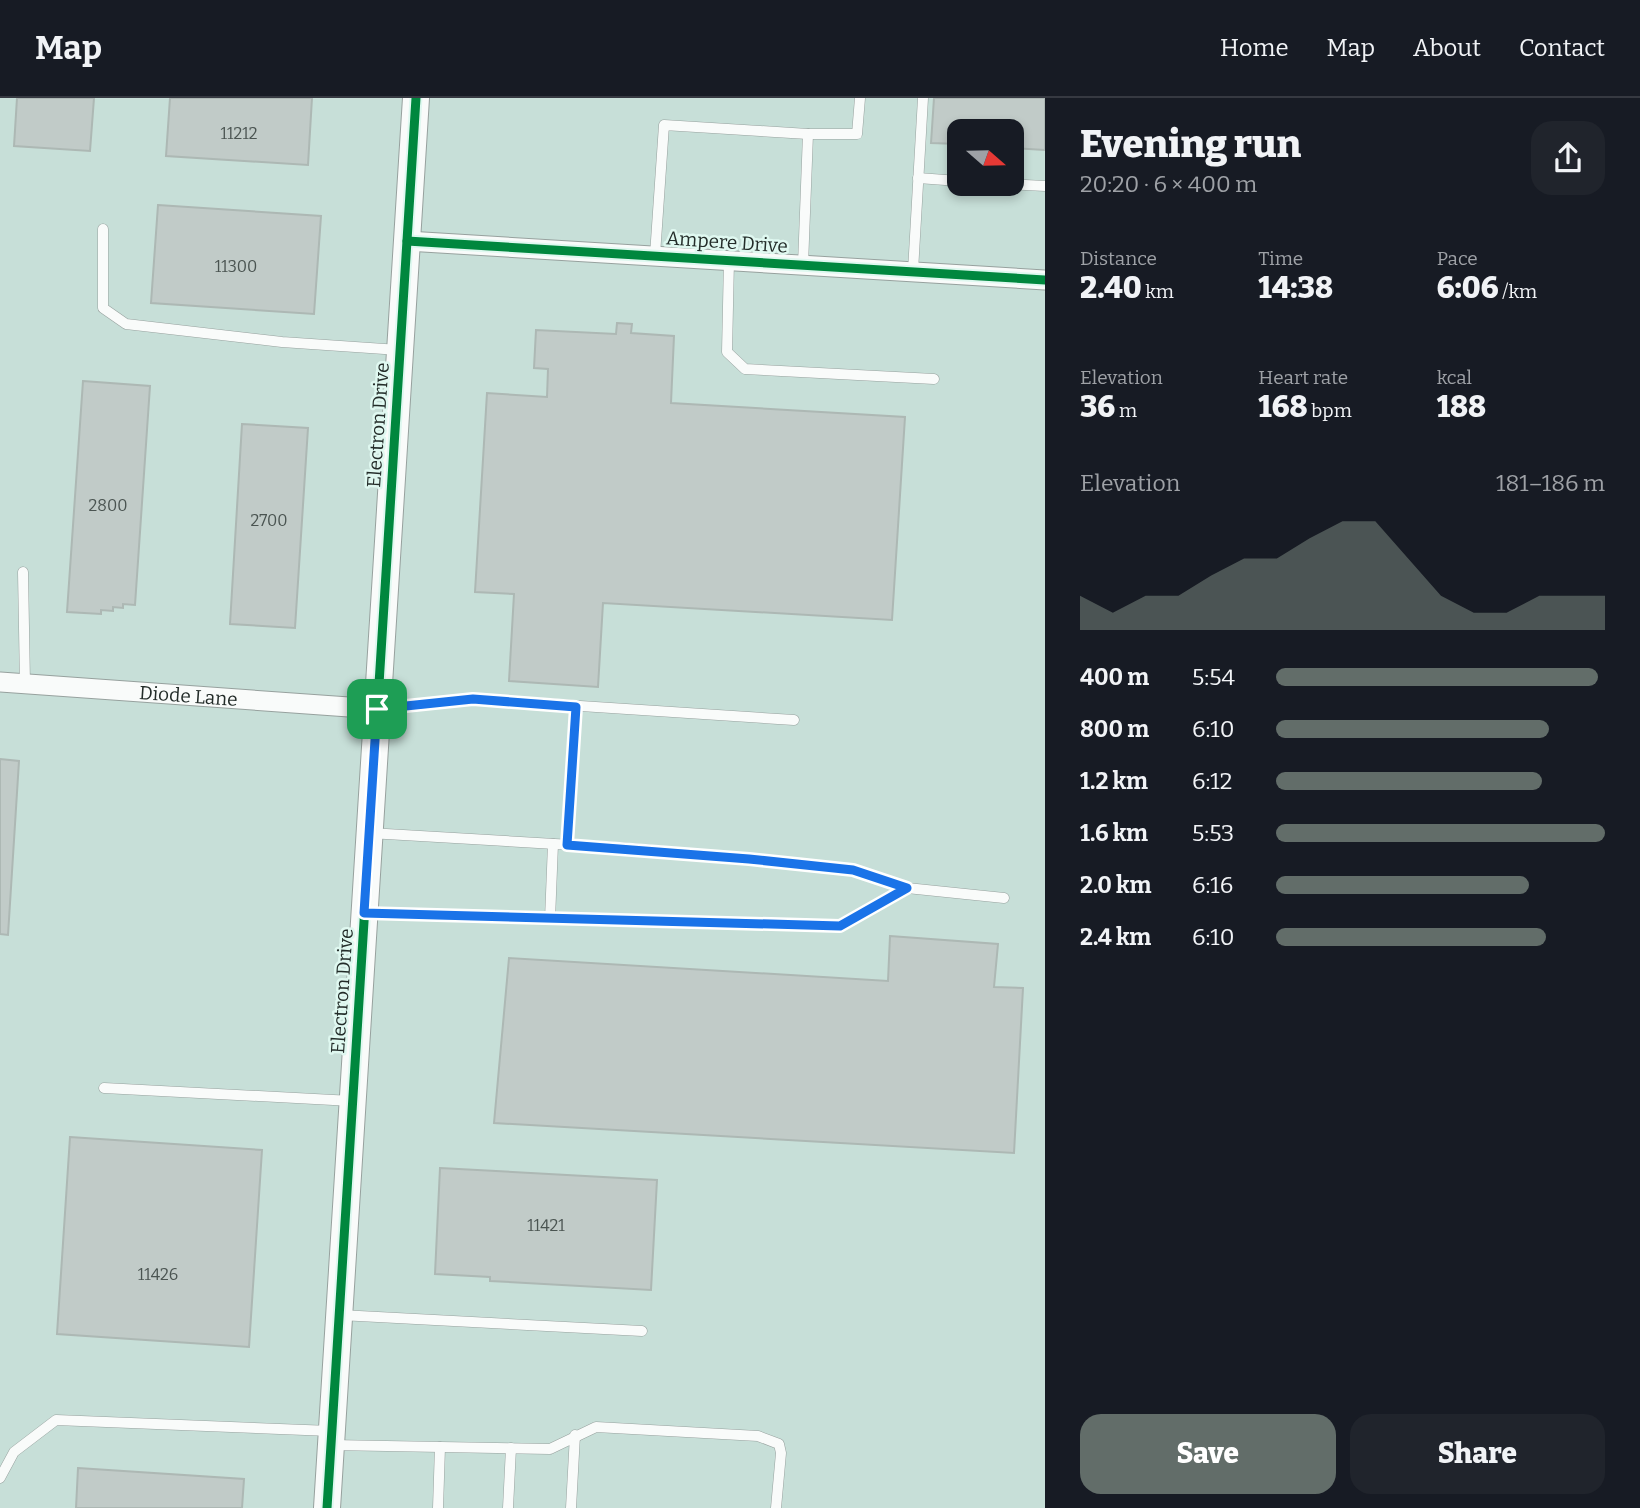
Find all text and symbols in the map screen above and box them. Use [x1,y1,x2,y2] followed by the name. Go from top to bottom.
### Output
[35,28,102,68] text: Map
[1220,34,1289,62] text: Home
[1327,34,1375,62] text: Map
[1413,34,1481,62] text: About
[1519,34,1605,62] text: Contact
[947,119,1024,196] north arrow
[947,119,1024,196] map controls
[1080,121,1301,167] text: Evening run
[1531,121,1605,195] button: share
[221,124,257,143] house number: 11212
[1080,170,1257,198] text: 20:20 · 6 × 400 m
[665,226,789,258] street label: Ampere Drive
[1080,247,1157,270] text: Distance
[1258,247,1303,270] text: Time
[1437,247,1478,270] text: Pace
[215,257,257,276] house number: 11300
[1080,270,1142,306] text: 2.40
[1258,270,1333,306] text: 14:38
[1437,270,1499,306] text: 6:06
[1142,280,1174,303] text: km
[1499,280,1537,303] text: /km
[362,362,394,488] street label: Electron Drive
[1080,366,1163,389] text: Elevation
[1258,366,1348,389] text: Heart rate
[1437,366,1472,389] text: kcal
[1080,389,1115,425] text: 36
[1258,389,1308,425] text: 168
[1437,389,1486,425] text: 188
[1115,399,1137,422] text: m
[1308,399,1352,422] text: bpm
[1080,469,1180,497] text: Elevation
[1496,469,1605,497] text: 181–186 m
[89,496,127,515] house number: 2800
[251,511,287,530] house number: 2700
[1080,663,1149,691] text: 400 m
[1192,663,1235,691] text: 5:54
[347,679,407,739] pin
[139,681,238,710] street label: Diode Lane
[358,690,396,728] icon: arrive
[1080,715,1149,743] text: 800 m
[1192,715,1234,743] text: 6:10
[1080,767,1148,795] text: 1.2 km
[1192,767,1232,795] text: 6:12
[1080,819,1148,847] text: 1.6 km
[1192,819,1234,847] text: 5:53
[1080,871,1151,899] text: 2.0 km
[1192,871,1233,899] text: 6:16
[1080,923,1151,951] text: 2.4 km
[1192,923,1234,951] text: 6:10
[326,928,358,1054] street label: Electron Drive
[527,1216,565,1235] house number: 11421
[138,1265,178,1284] house number: 11426
[1080,1414,1336,1494] button: Save
[1350,1414,1605,1494] button: Share

